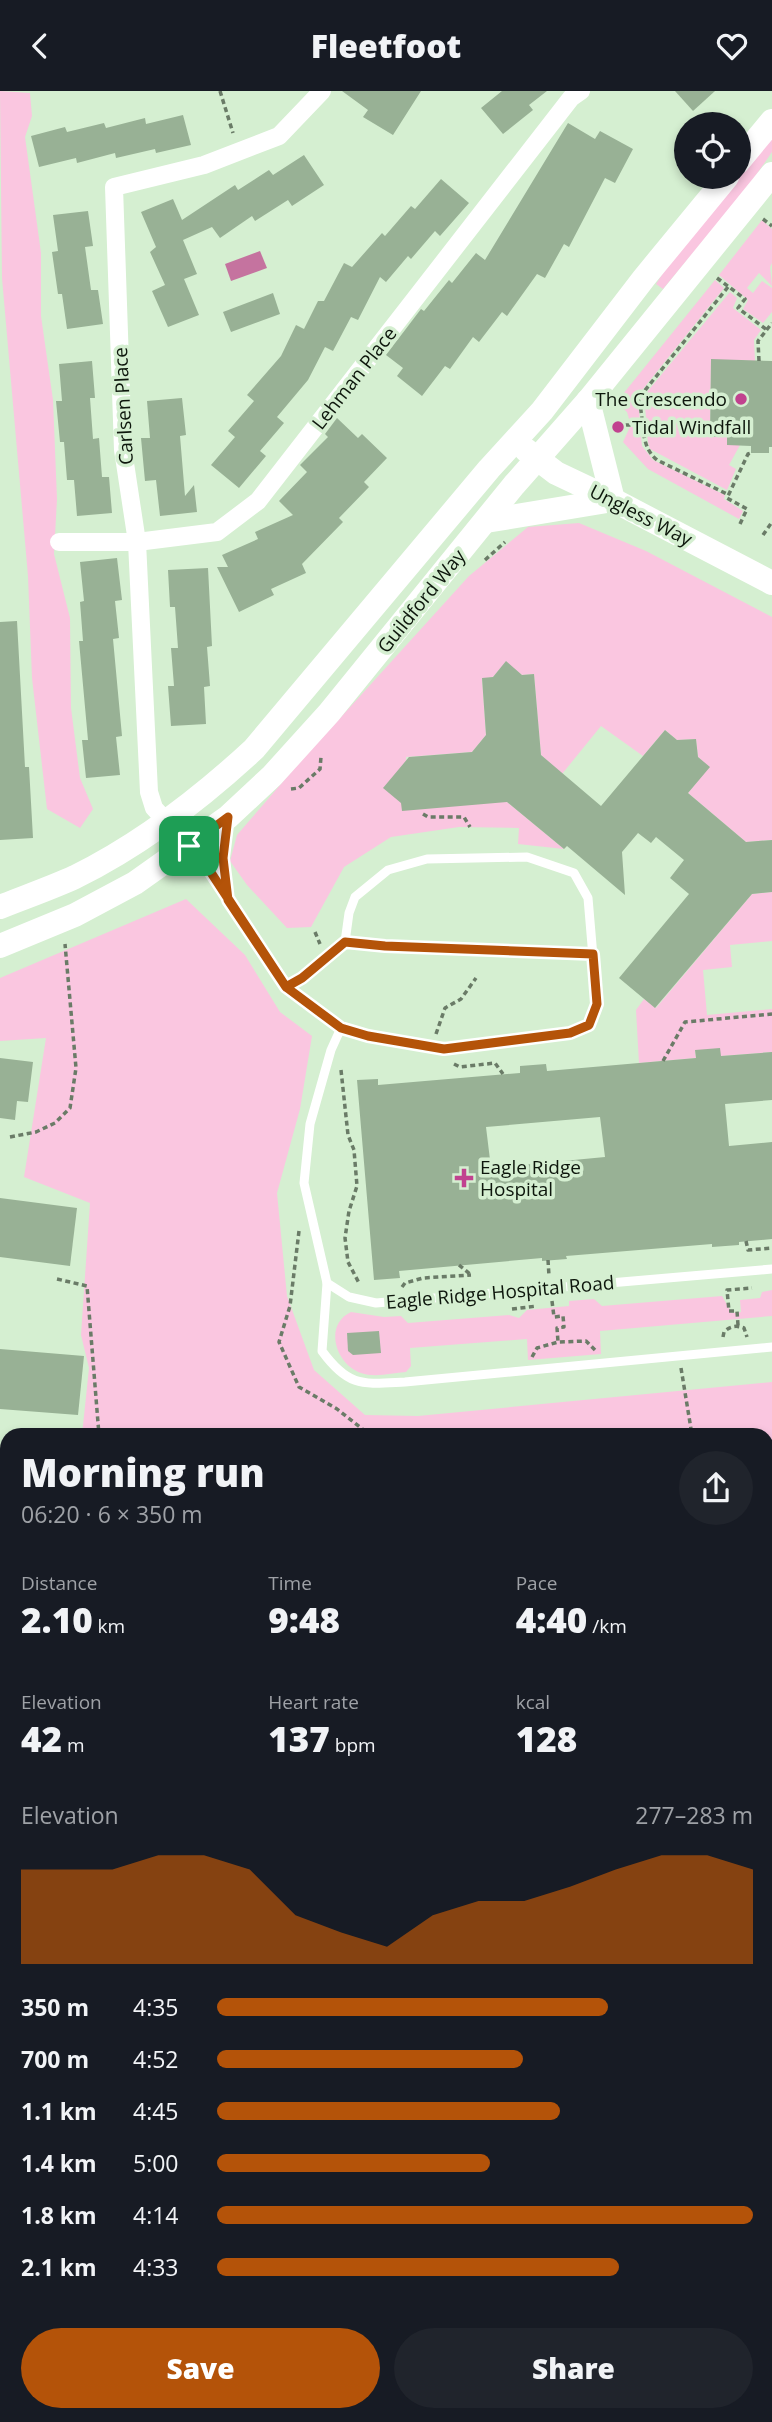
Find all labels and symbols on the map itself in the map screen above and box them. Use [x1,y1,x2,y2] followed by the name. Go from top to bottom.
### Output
[306,321,402,435] street label: Lehman Place
[107,346,139,466] street label: Carlsen Place
[595,386,727,412] place label: The Crescendo
[733,391,749,407] marker: The Crescendo
[632,414,751,440] place label: Tidal Windfall
[610,419,626,435] marker: Tidal Windfall
[585,478,697,552] street label: Ungless Way
[371,543,471,658] street label: Guildford Way
[159,816,219,876] pin
[480,1154,581,1202] place label: Eagle Ridge Hospital
[454,1168,474,1188] marker: Eagle Ridge Hospital
[385,1269,615,1315] street label: Eagle Ridge Hospital Road

